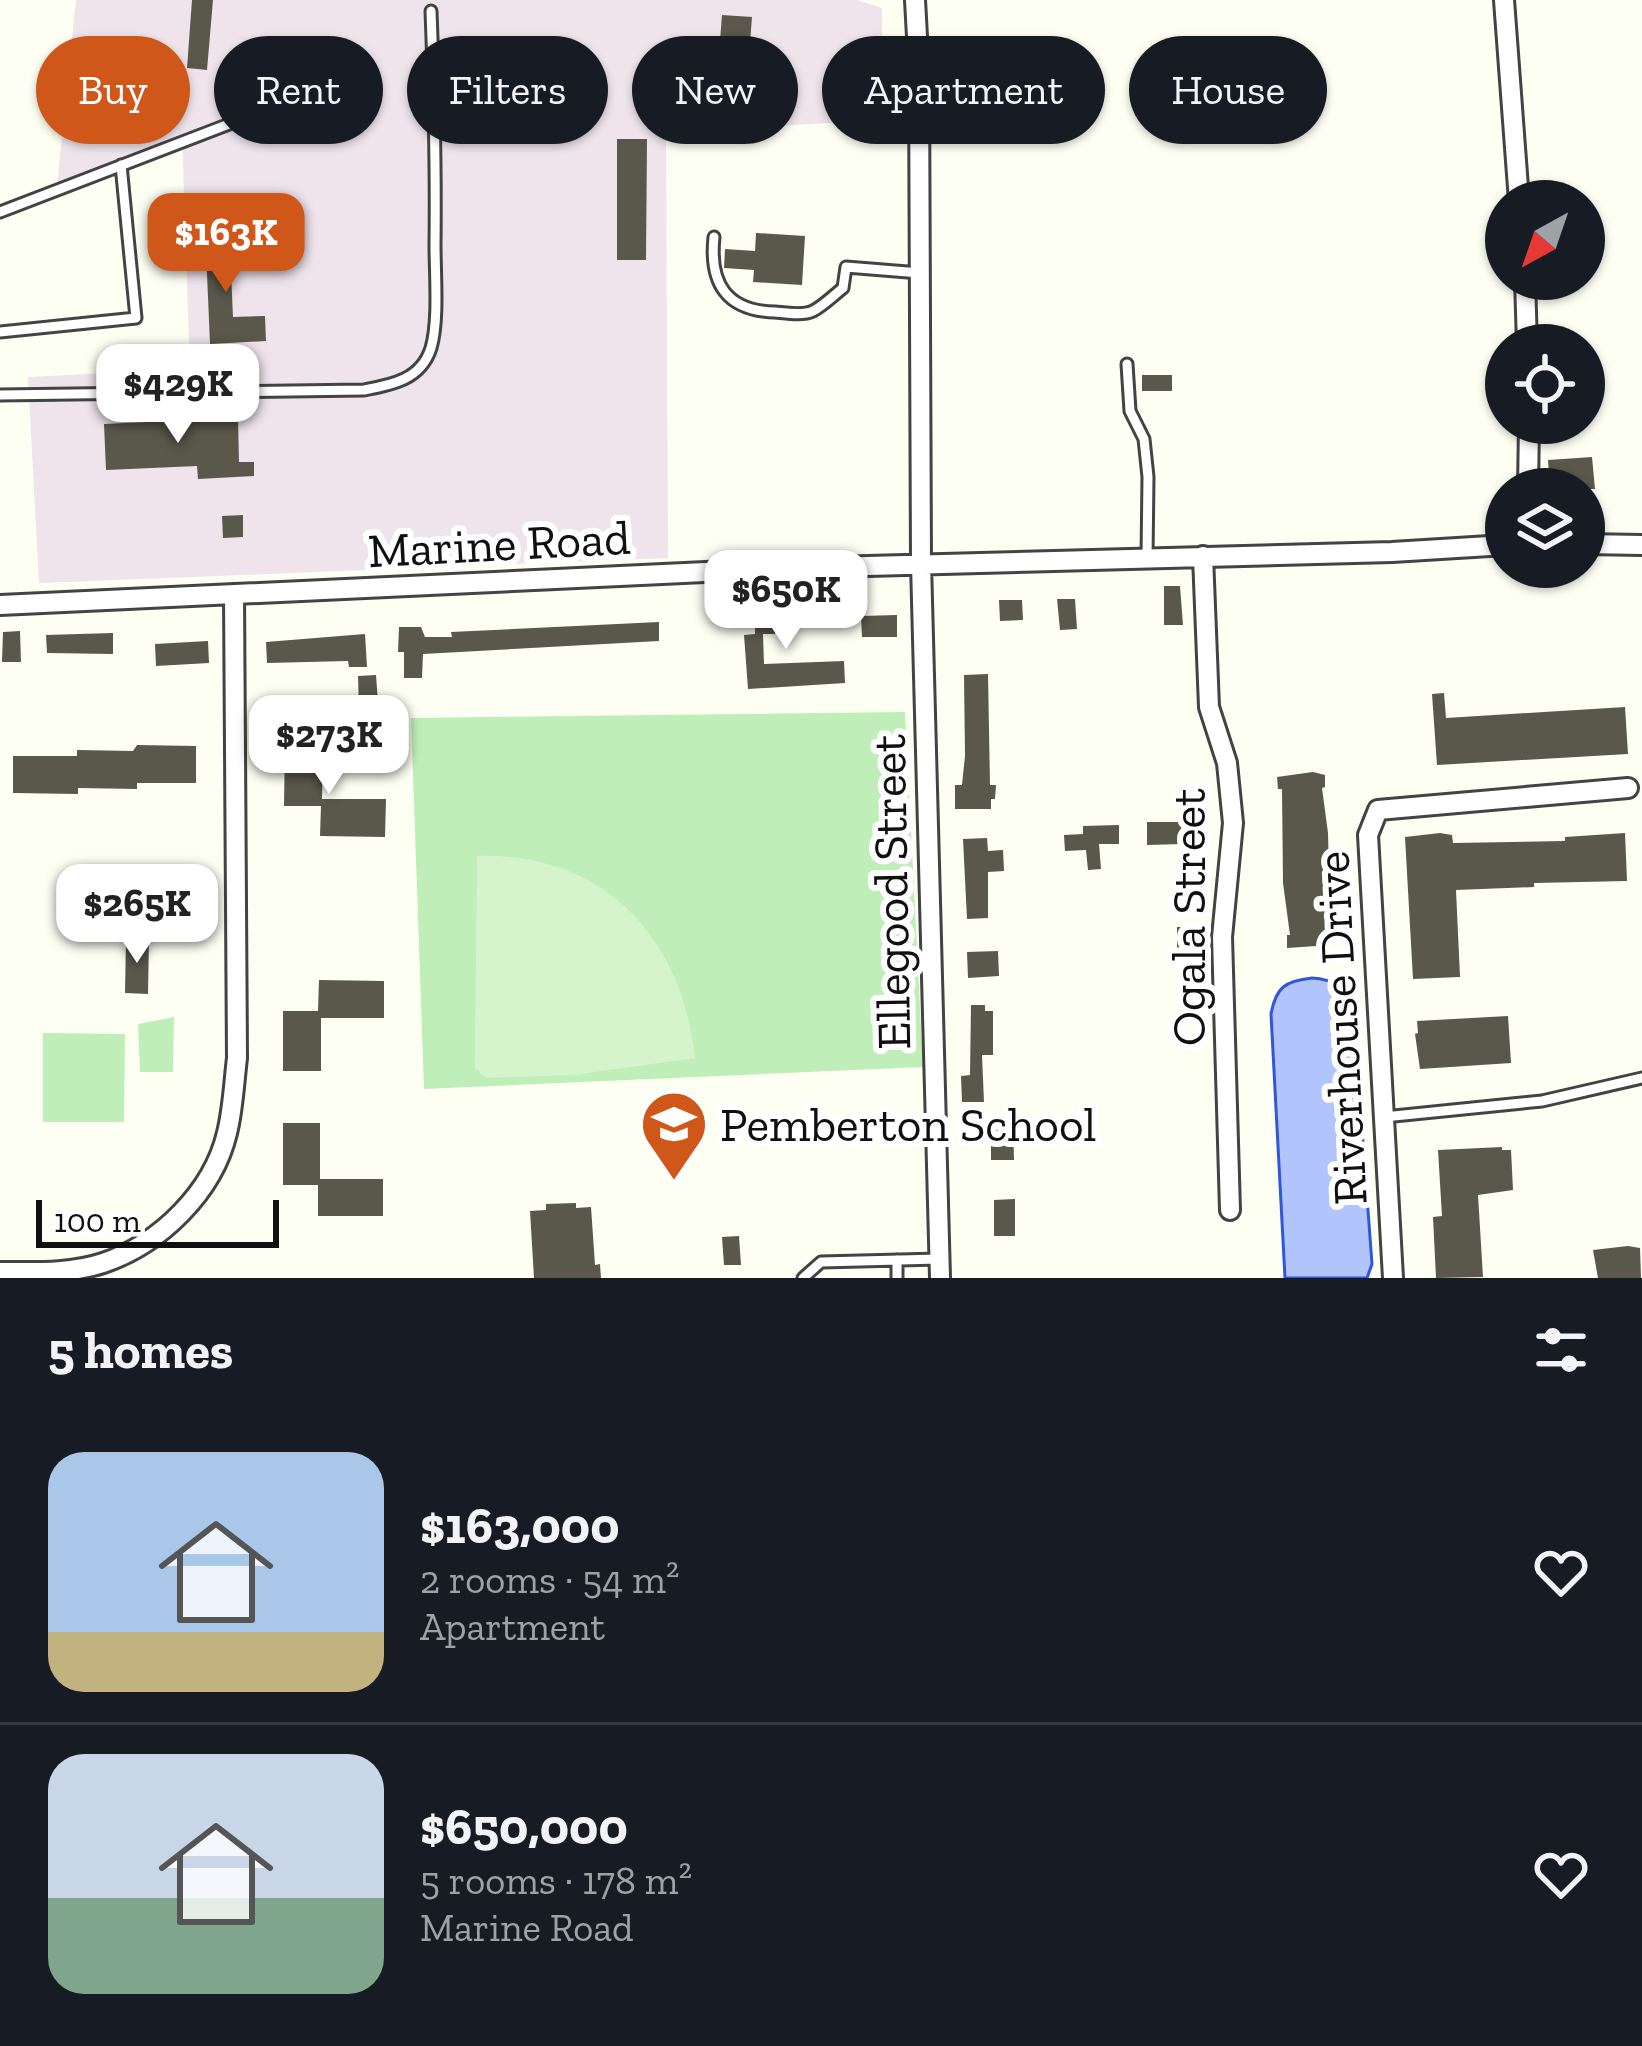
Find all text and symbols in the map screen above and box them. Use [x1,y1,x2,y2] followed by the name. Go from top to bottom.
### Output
[36,36,190,144] chip: Buy
[214,36,383,144] chip: Rent
[407,36,608,144] chip: Filters
[632,36,798,144] chip: New
[822,36,1105,144] chip: Apartment
[1129,36,1327,144] chip: House
[1485,180,1605,300] north arrow
[1485,180,1605,588] map controls
[142,193,310,295] pin: $163K
[175,208,277,255] text: $163K
[1485,324,1605,444] button: locate
[94,344,262,446] pin: $429K
[123,359,233,406] text: $429K
[1485,468,1605,588] button: layers
[366,509,632,579] street label: Marine Road
[702,550,870,652] pin: $650K
[731,565,841,612] text: $650K
[245,695,413,797] pin: $273K
[276,710,382,757] text: $273K
[860,734,922,1050] street label: Ellegood Street
[1160,788,1217,1046] street label: Ogala Street
[1303,850,1379,1206] street label: Riverhouse Drive
[53,864,221,966] pin: $265K
[83,879,191,926] text: $265K
[639,1089,709,1183] school or university icon: Pemberton School
[720,1096,1096,1153] place label: Pemberton School
[36,1194,279,1247] scale bar
[54,1201,141,1240] text: 100 m
[1528,1317,1594,1383] icon: filters
[48,1320,233,1381] text: 5 homes
[420,1495,620,1556] text: $163,000
[144,1500,288,1644] icon: home
[1528,1539,1594,1605] icon: heart
[420,1556,679,1603] text: 2 rooms · 54 m²
[420,1603,605,1650] text: Apartment
[420,1796,628,1857] text: $650,000
[144,1802,288,1946] icon: home
[1528,1841,1594,1907] icon: heart
[420,1857,692,1904] text: 5 rooms · 178 m²
[420,1904,634,1951] text: Marine Road

